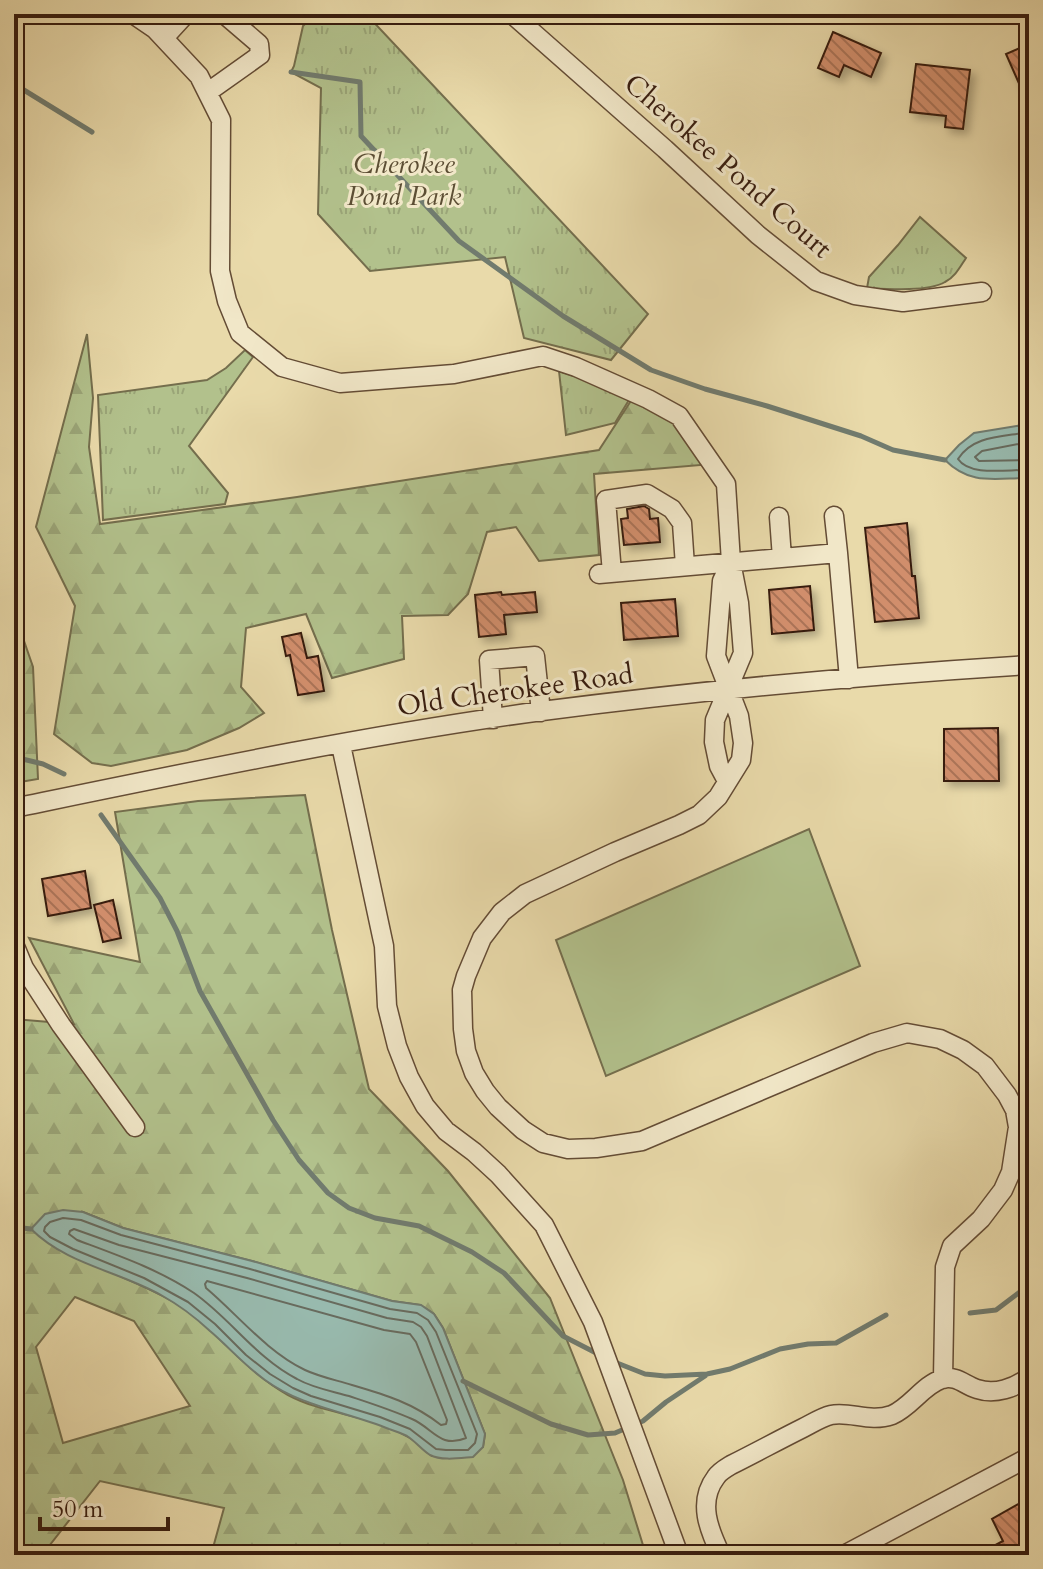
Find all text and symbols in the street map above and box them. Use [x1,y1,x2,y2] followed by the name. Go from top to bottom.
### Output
[616,65,840,267] street label: Cherokee Pond Court
[347,145,461,215] park label: Cherokee Pond Park
[394,655,636,725] street label: Old Cherokee Road
[40,1481,168,1531] scale bar
[52,1493,104,1526] text: 50 m

